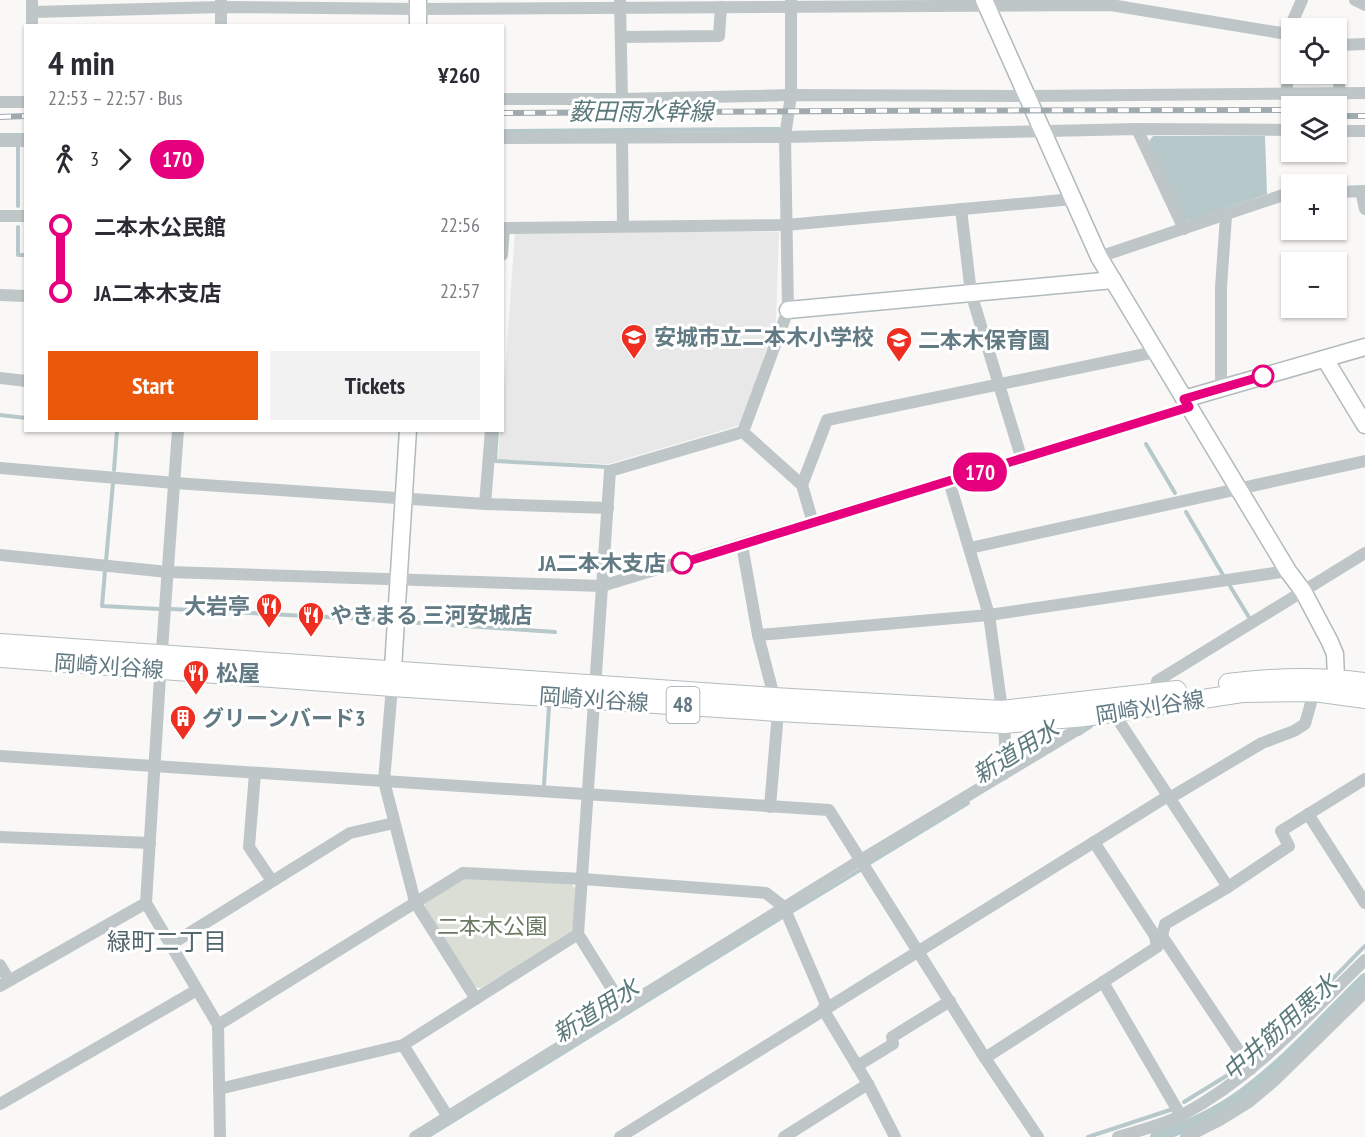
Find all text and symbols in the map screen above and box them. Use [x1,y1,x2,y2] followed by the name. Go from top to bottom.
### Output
[1281,18,1347,318] map controls
[1281,18,1347,84] button: locate
[48,41,115,84] text: 4 min
[438,61,480,89] text: ¥260
[48,85,183,111] text: 22:53 – 22:57 · Bus
[569,96,716,127] water label: 薮田雨水幹線
[1281,96,1347,162] button: layers
[48,143,81,176] icon: walk
[108,143,141,176] icon: forward
[90,146,99,172] text: 3
[162,146,192,173] text: 170
[1281,174,1347,240] button: +
[440,212,480,238] text: 22:56
[94,213,226,241] text: 二本木公民館
[1281,252,1347,318] button: −
[440,278,480,304] text: 22:57
[94,279,221,307] text: JA二本木支店
[619,322,649,360] school or university icon: 安城市立二本木小学校
[654,323,874,351] place label: 安城市立二本木小学校
[884,325,914,363] school or university icon: 二本木保育園
[918,326,1050,354] place label: 二本木保育園
[48,351,258,420] button: Start
[270,351,480,420] button: Tickets
[1252,365,1274,387] unlabelled marker
[946,452,1014,492] line badge: 170
[965,459,995,486] text: 170
[538,549,666,577] place label: JA二本木支店
[671,552,693,574] marker: JA二本木支店
[254,591,284,629] restaurant icon: 大岩亭
[184,592,250,620] place label: 大岩亭
[296,600,326,638] restaurant icon: やきまる 三河安城店
[330,601,533,629] place label: やきまる 三河安城店
[53,648,165,684] street label: 岡崎刈谷線
[181,658,211,696] restaurant icon: 松屋
[216,659,260,687] place label: 松屋
[538,681,650,717] street label: 岡崎刈谷線
[1093,685,1207,729] street label: 岡崎刈谷線
[666,687,700,723] road number: 48
[168,703,198,741] building icon: グリーンバード3
[202,704,365,732] place label: グリーンバード3
[967,711,1067,790] water label: 新道用水
[437,912,547,940] park label: 二本木公園
[107,926,227,957] district label: 緑町二丁目
[1216,966,1346,1087] water label: 中井筋用悪水
[547,970,647,1049] water label: 新道用水

